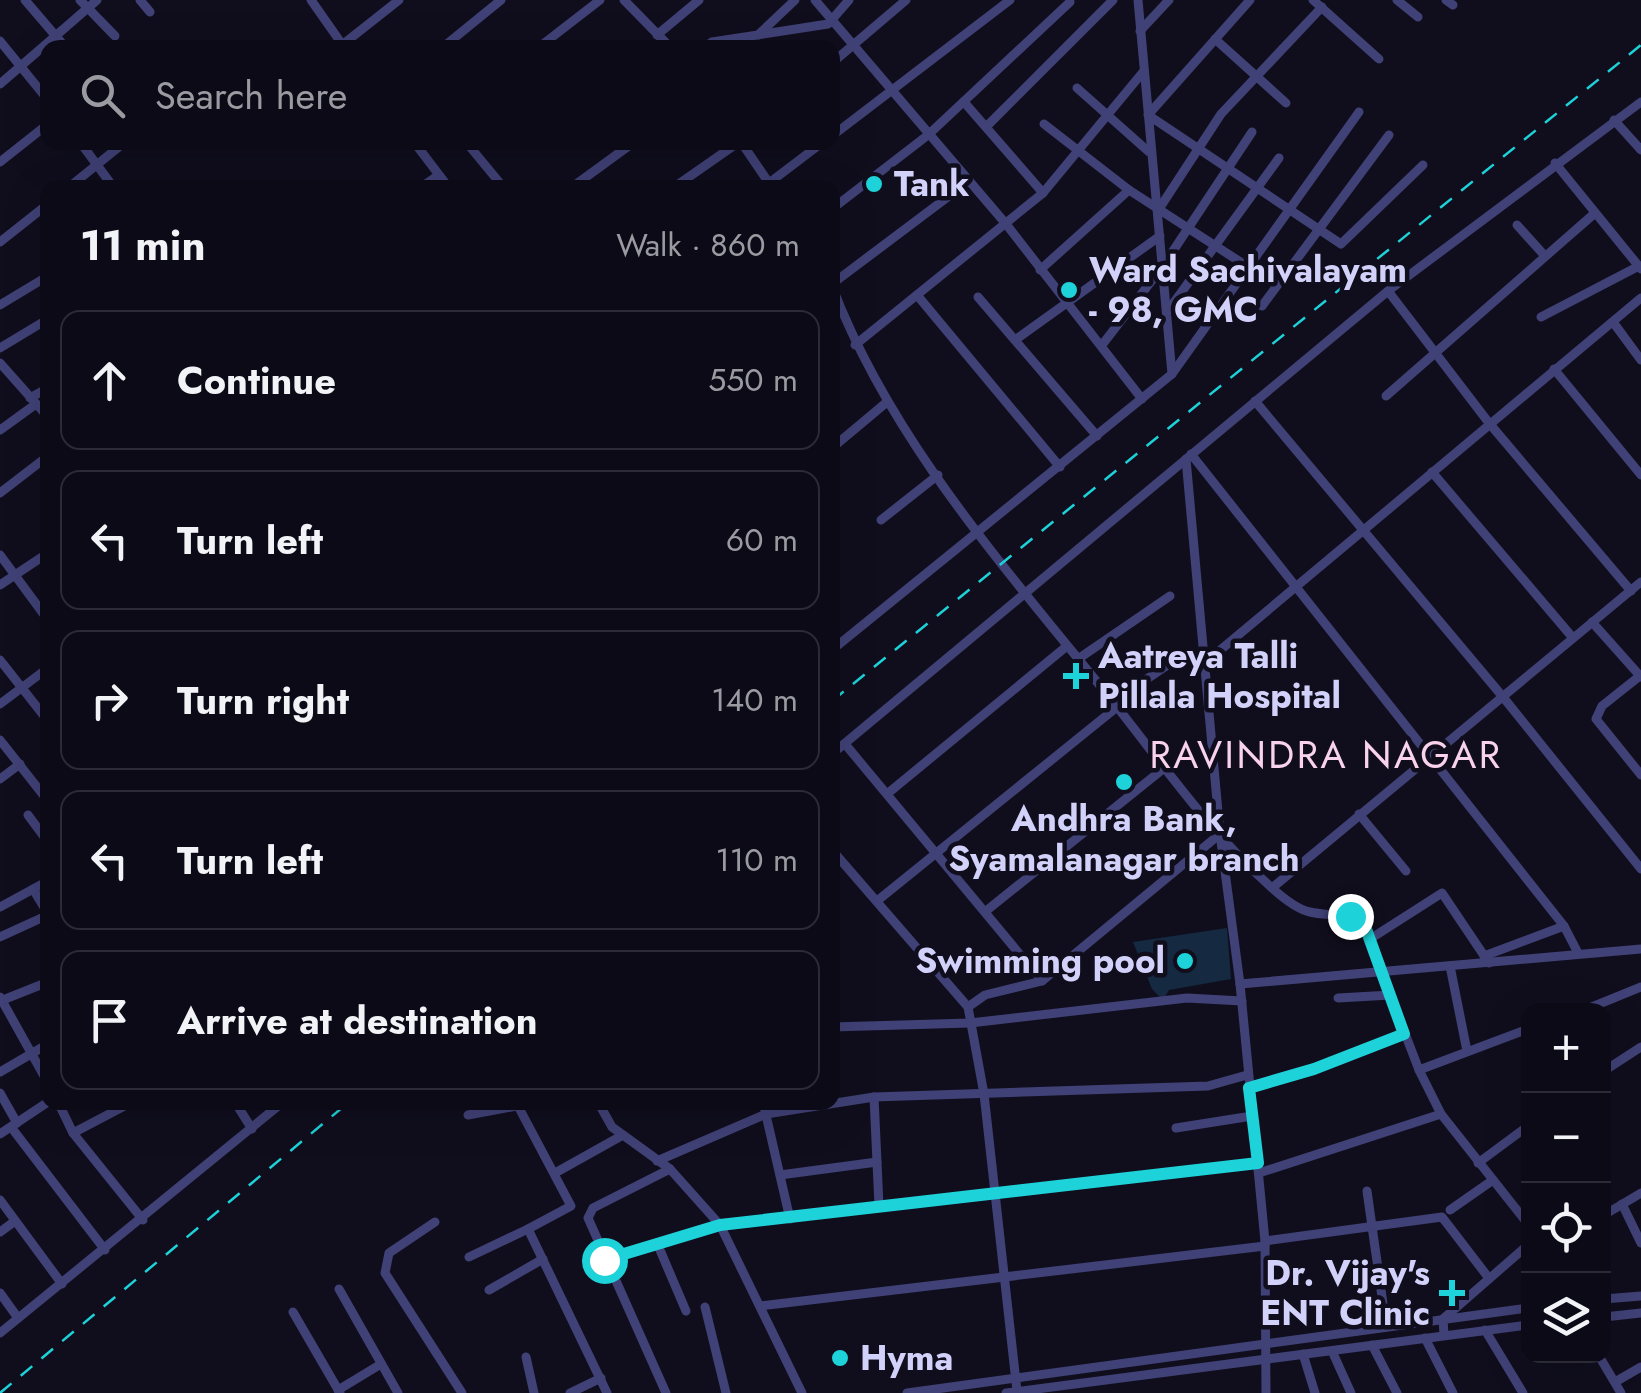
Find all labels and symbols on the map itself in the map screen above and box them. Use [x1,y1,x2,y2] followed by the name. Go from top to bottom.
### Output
[894,159,969,209] place label: Tank
[863,173,885,195] marker: Tank
[1089,245,1407,335] place label: Ward Sachivalayam - 98, GMC
[1058,279,1080,301] marker: Ward Sachivalayam - 98, GMC
[1097,631,1341,721] place label: Aatreya Talli Pillala Hospital
[1063,663,1089,689] marker: Aatreya Talli Pillala Hospital
[1149,727,1503,782] district label: RAVINDRA NAGAR
[1113,771,1135,793] marker: Andhra Bank, Syamalanagar branch
[948,794,1300,884] place label: Andhra Bank, Syamalanagar branch
[1328,894,1374,940] route end
[915,936,1165,986] place label: Swimming pool
[1174,950,1196,972] marker: Swimming pool
[582,1238,628,1284] route start
[1260,1248,1430,1338] place label: Dr. Vijay's ENT Clinic
[1439,1280,1465,1306] marker: Dr. Vijay's ENT Clinic
[860,1333,953,1383] place label: Hyma
[829,1347,851,1369] marker: Hyma

